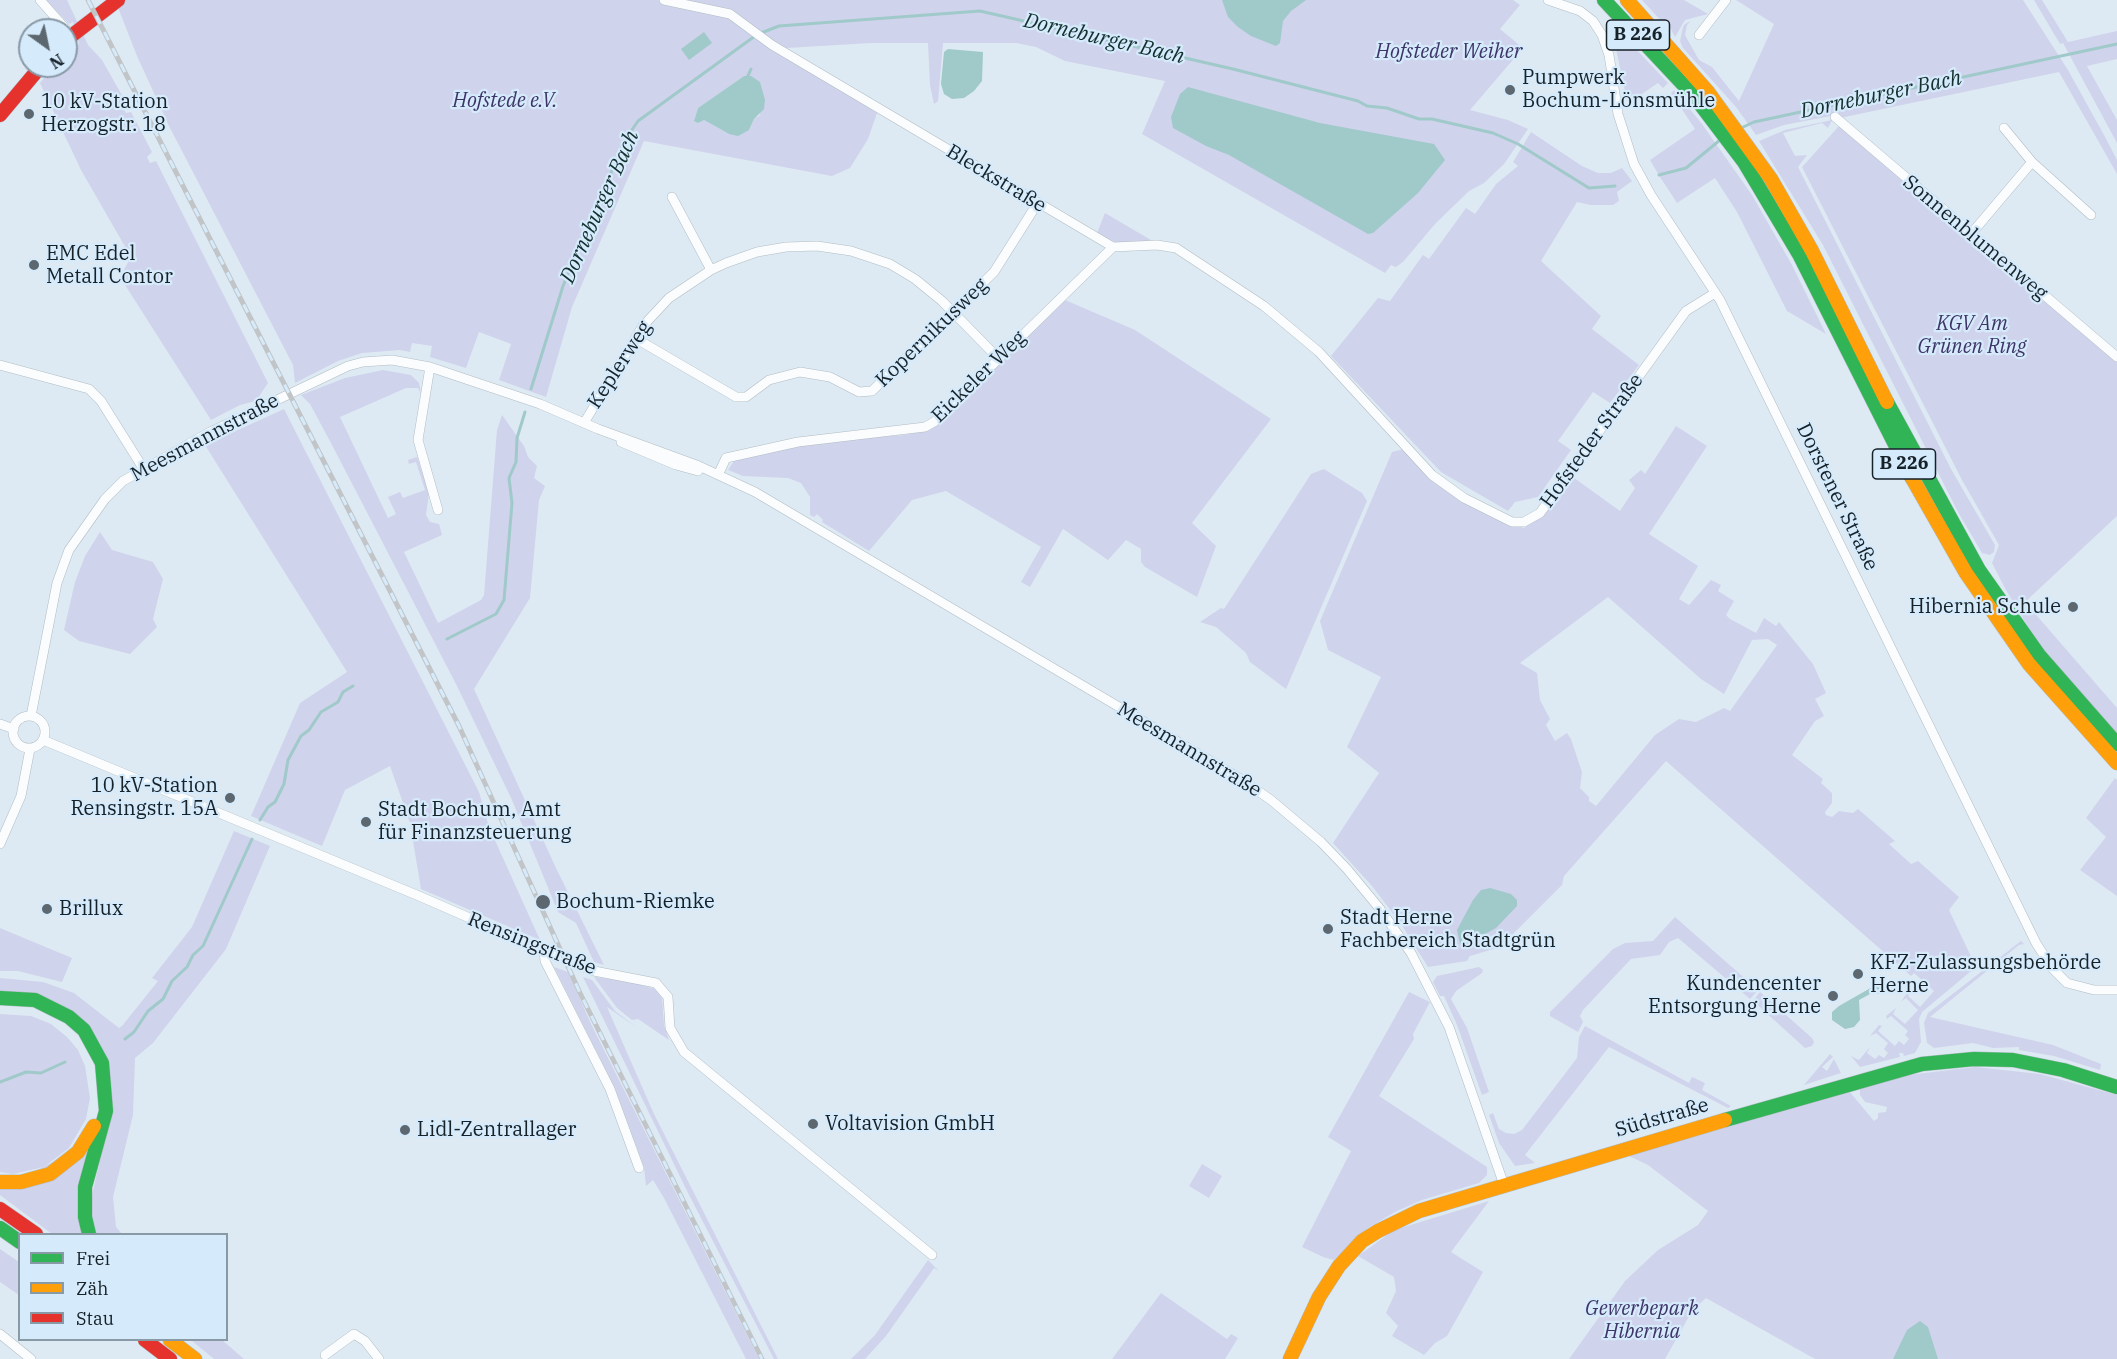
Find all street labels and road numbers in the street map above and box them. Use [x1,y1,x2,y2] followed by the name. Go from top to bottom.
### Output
[1606,20,1670,50] road number: B 226
[942,140,1050,218] street label: Bleckstraße
[1898,170,2052,306] street label: Sonnenblumenweg
[871,273,993,393] street label: Kopernikusweg
[583,317,657,413] street label: Keplerweg
[927,326,1031,428] street label: Eickeler Weg
[1535,369,1649,513] street label: Hofsteder Straße
[127,389,283,487] street label: Meesmannstraße
[1791,419,1883,575] street label: Dorstener Straße
[1872,449,1936,479] road number: B 226
[1112,697,1266,803] street label: Meesmannstraße
[464,907,600,981] street label: Rensingstraße
[1612,1093,1712,1143] street label: Südstraße

